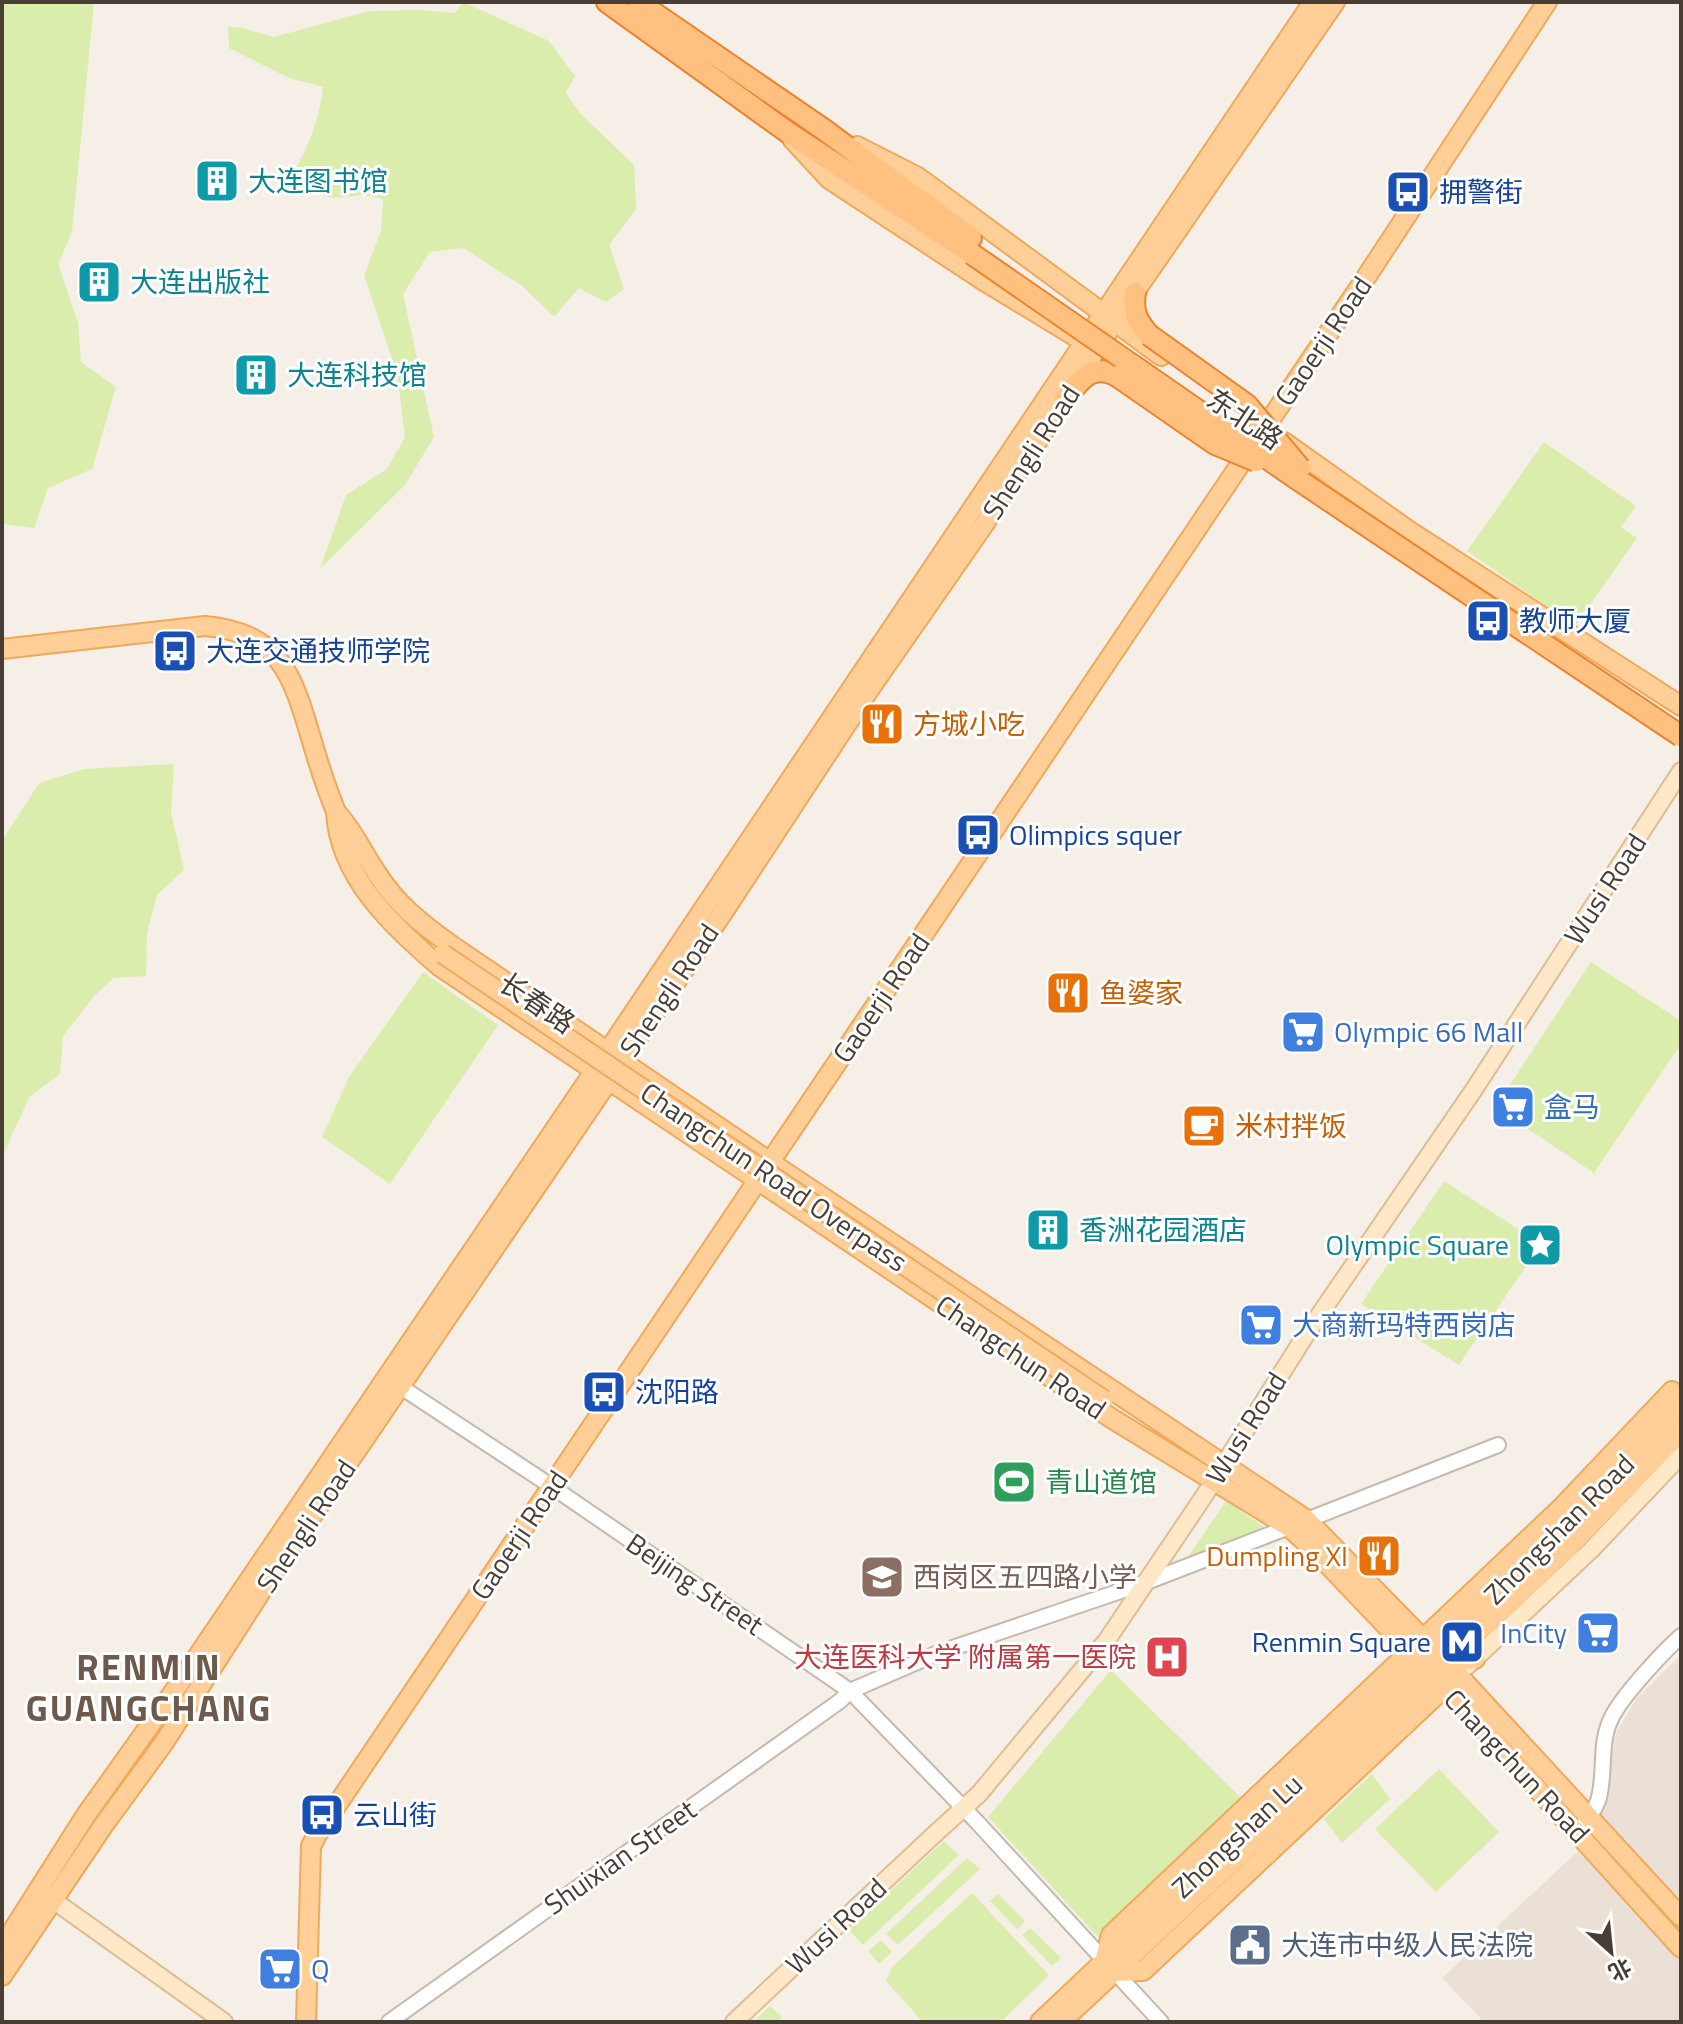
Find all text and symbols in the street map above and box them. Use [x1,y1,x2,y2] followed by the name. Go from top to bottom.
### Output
[193,157,241,205] building icon: 大连图书馆
[248,159,388,202] place label: 大连图书馆
[1384,168,1432,216] bus stop icon: 拥警街
[1439,170,1523,213] place label: 拥警街
[75,258,123,306] building icon: 大连出版社
[130,260,270,303] place label: 大连出版社
[1263,267,1382,414] street label: Gaoerji Road
[232,351,280,399] building icon: 大连科技馆
[287,353,427,396] place label: 大连科技馆
[971,376,1090,528] street label: Shengli Road
[1198,377,1292,460] street label: 东北路
[1464,597,1512,645] bus stop icon: 教师大厦
[1519,599,1631,642] place label: 教师大厦
[151,627,199,675] bus stop icon: 大连交通技师学院
[206,629,430,672] place label: 大连交通技师学院
[858,700,906,748] restaurant icon: 方城小吃
[913,702,1025,745] place label: 方城小吃
[954,811,1002,859] bus stop icon: Olimpics squer
[1009,813,1183,856] place label: Olimpics squer
[1552,824,1657,953] street label: Wusi Road
[608,914,729,1065] street label: Shengli Road
[821,924,940,1071] street label: Gaoerji Road
[490,961,584,1044] street label: 长春路
[1044,969,1092,1017] restaurant icon: 鱼婆家
[1099,971,1183,1014] place label: 鱼婆家
[1279,1008,1327,1056] supermarket icon: Olympic 66 Mall
[1334,1010,1523,1053] place label: Olympic 66 Mall
[632,1071,917,1282] street label: Changchun Road Overpass
[1489,1083,1537,1131] supermarket icon: 盒马
[1544,1085,1600,1128] place label: 盒马
[1180,1102,1228,1150] cafe icon: 米村拌饭
[1235,1104,1347,1147] place label: 米村拌饭
[1024,1206,1072,1254] building icon: 香洲花园酒店
[1079,1208,1247,1251] place label: 香洲花园酒店
[1516,1221,1564,1269] place icon: Olympic Square
[1326,1223,1509,1266] place label: Olympic Square
[927,1283,1115,1430] street label: Changchun Road
[1237,1301,1285,1349] supermarket icon: 大商新玛特西岗店
[1292,1303,1516,1346] place label: 大商新玛特西岗店
[1194,1363,1297,1492] street label: Wusi Road
[580,1368,628,1416] bus stop icon: 沈阳路
[635,1370,719,1413] place label: 沈阳路
[1473,1443,1644,1614] street label: Zhongshan Road
[245,1450,366,1601] street label: Shengli Road
[990,1458,1038,1506] sports icon: 青山道馆
[1045,1460,1157,1503] place label: 青山道馆
[459,1461,578,1608] street label: Gaoerji Road
[618,1522,773,1646] street label: Beijing Street
[1355,1532,1403,1580] restaurant icon: Dumpling XI
[1206,1534,1348,1577] place label: Dumpling XI
[858,1553,906,1601] school or university icon: 西岗区五四路小学
[913,1555,1137,1598] place label: 西岗区五四路小学
[1574,1609,1622,1657] supermarket icon: InCity
[1500,1611,1567,1654] place label: InCity
[1438,1618,1486,1666] metro station icon: Renmin Square
[1252,1620,1431,1663] place label: Renmin Square
[1143,1633,1191,1681] hospital icon: 大连医科大学 附属第一医院
[794,1635,1136,1678] place label: 大连医科大学 附属第一医院
[26,1639,272,1735] district label: RENMIN GUANGCHANG
[1434,1679,1600,1853] street label: Changchun Road
[1161,1763,1312,1908] street label: Zhongshan Lu
[535,1788,705,1925] street label: Shuixian Street
[298,1791,346,1839] bus stop icon: 云山街
[353,1793,437,1836] place label: 云山街
[775,1867,896,1984] street label: Wusi Road
[1571,1912,1651,1992] north arrow
[1226,1921,1274,1969] public building icon: 大连市中级人民法院
[1281,1923,1533,1966] place label: 大连市中级人民法院
[256,1945,304,1993] supermarket icon: Q
[311,1947,329,1990] place label: Q
[1603,1950,1638,1990] text: 北

